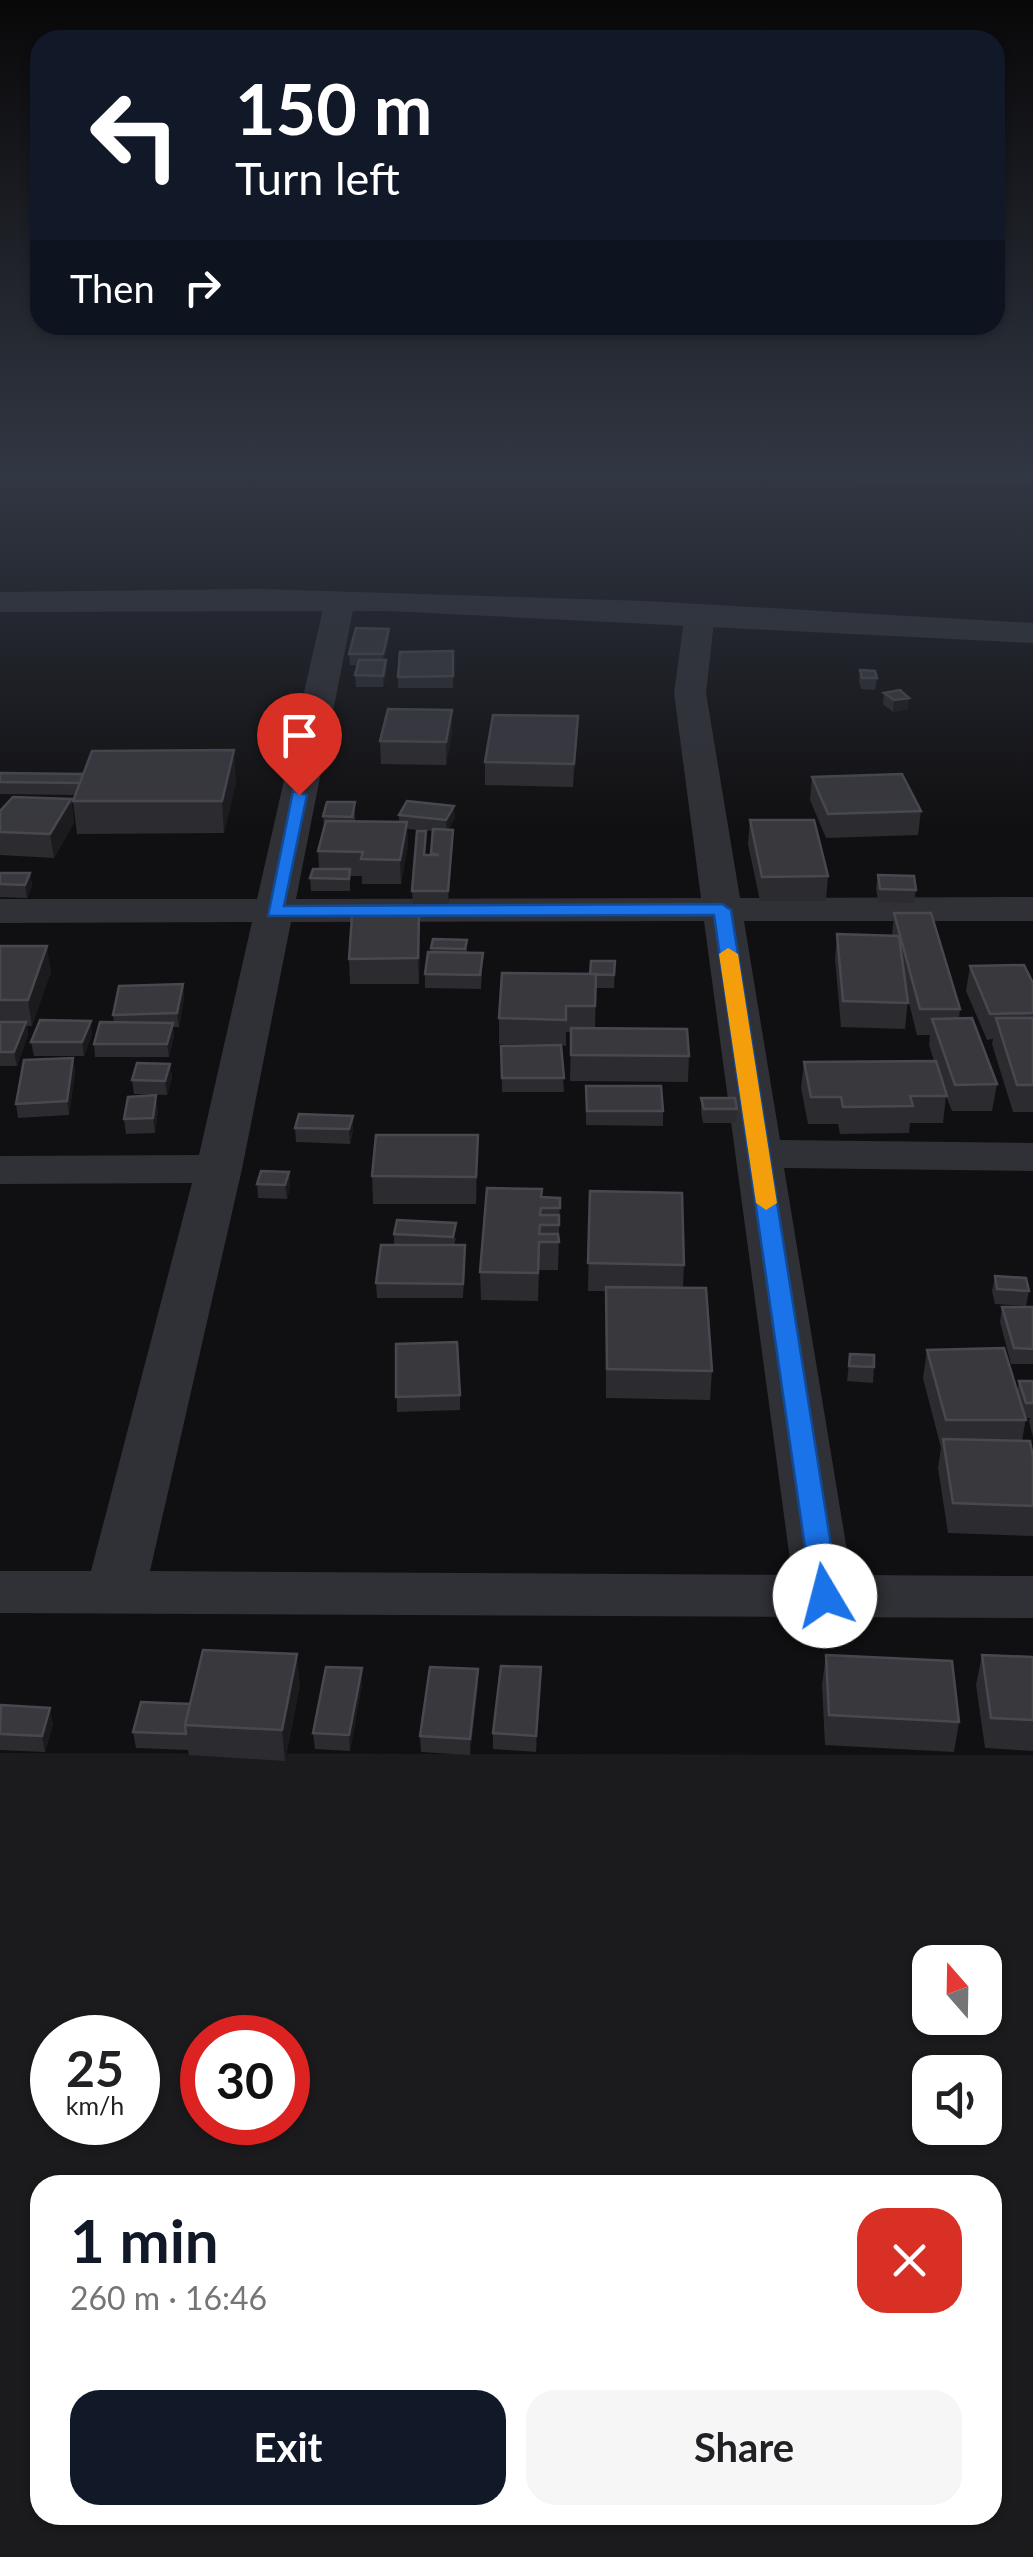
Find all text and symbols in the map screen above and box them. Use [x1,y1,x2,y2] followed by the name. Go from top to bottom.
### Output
[235,66,432,150] text: 150 m
[70,70,200,200] icon: left
[235,151,400,205] text: Turn left
[175,260,230,315] icon: right
[70,265,155,311] text: Then
[257,693,342,796] pin
[272,708,327,763] icon: arrive
[773,1544,877,1648] position arrow
[912,1945,1002,2035] north arrow
[912,1945,1002,2145] map controls
[180,2015,310,2145] speed limit sign: 30
[66,2038,124,2098] text: 25
[912,2055,1002,2145] button: sound
[66,2090,124,2120] text: km/h
[70,2204,219,2276] text: 1 min
[857,2208,962,2313] button: close
[70,2278,267,2317] text: 260 m · 16:46
[70,2390,506,2505] button: Exit
[526,2390,962,2505] button: Share

